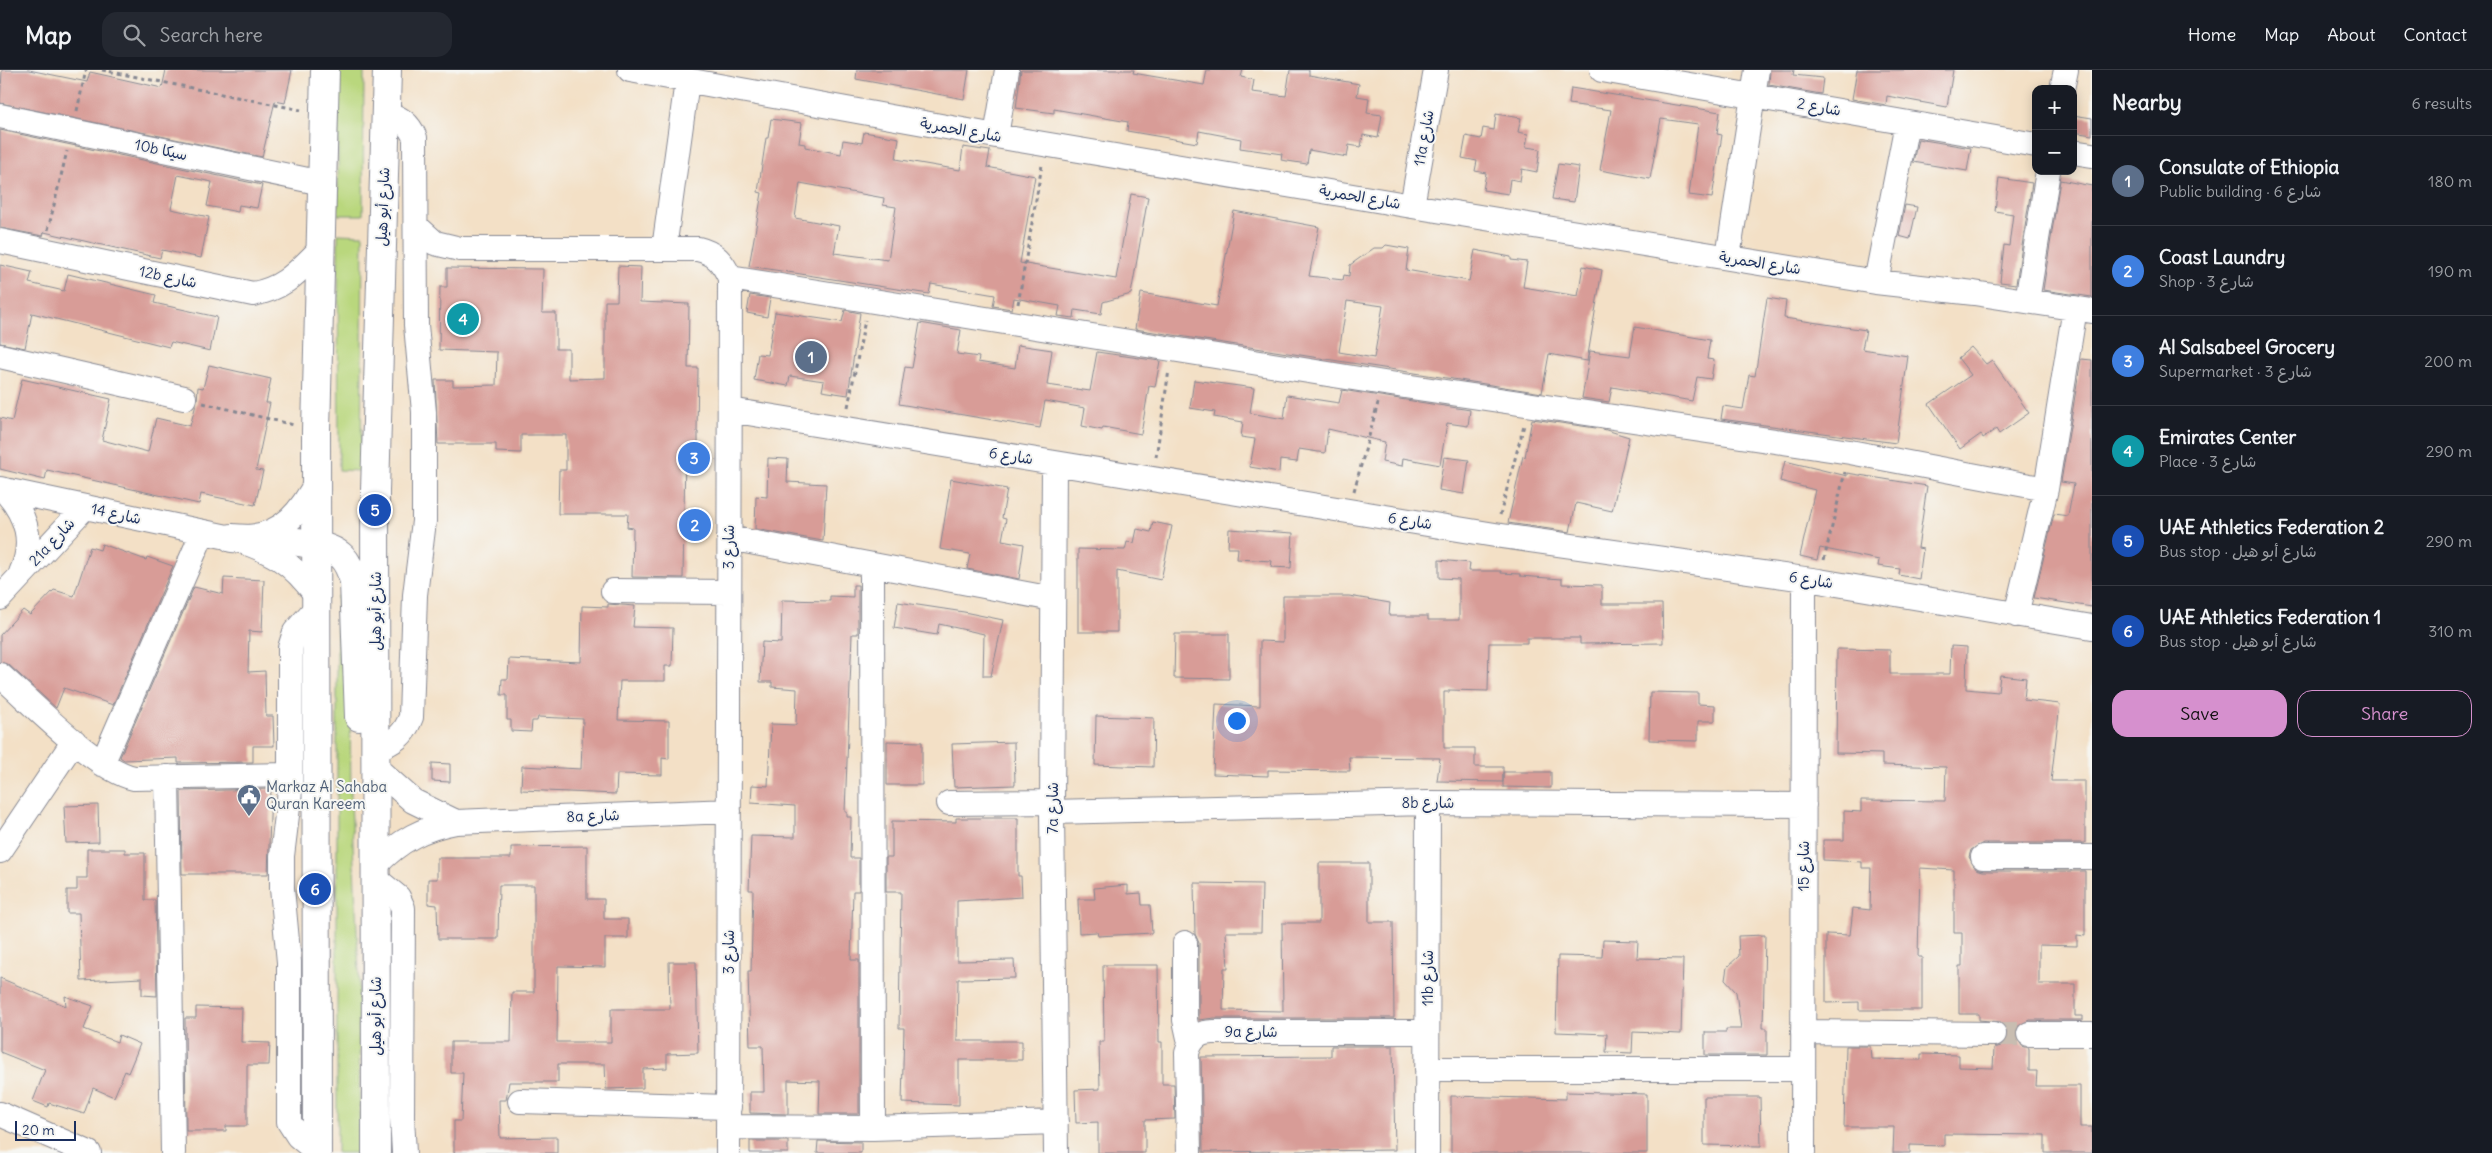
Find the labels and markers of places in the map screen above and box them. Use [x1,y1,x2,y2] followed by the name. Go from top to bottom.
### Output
[447,300,479,338] pin: 4
[795,338,827,376] pin: 1
[678,439,710,477] pin: 3
[359,491,391,529] pin: 5
[679,506,711,544] pin: 2
[266,777,388,813] place label: Markaz Al Sahaba Quran Kareem
[236,783,262,817] public building icon: Markaz Al Sahaba Quran Kareem
[299,870,331,908] pin: 6

